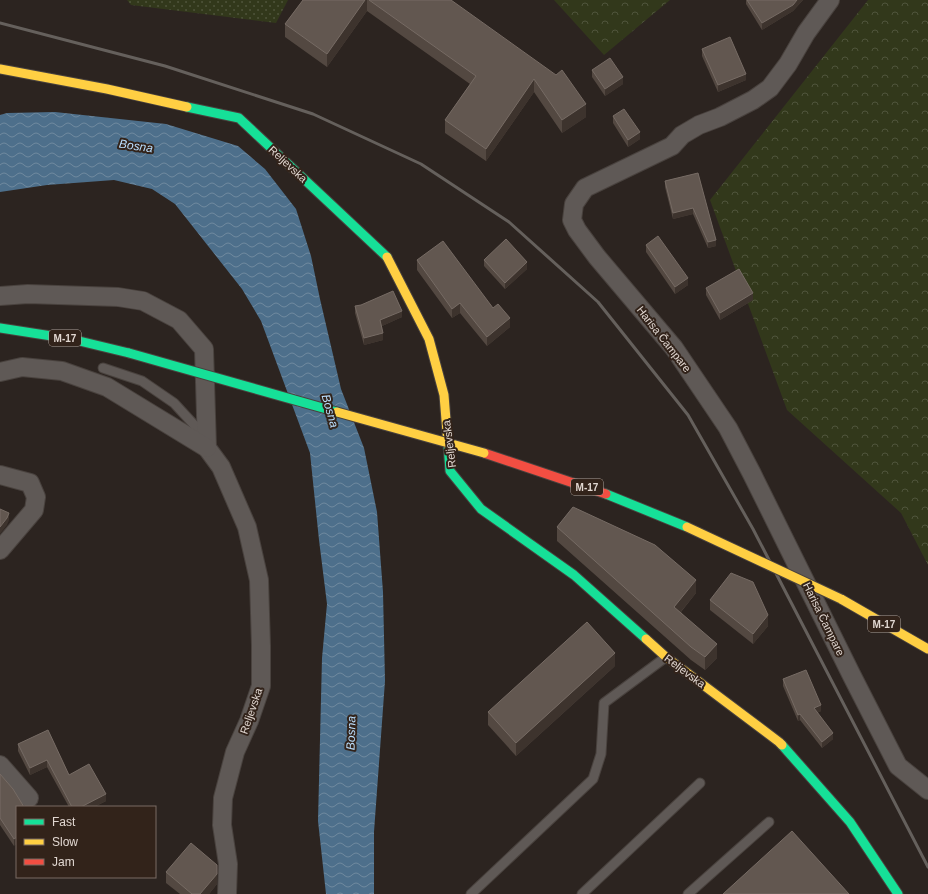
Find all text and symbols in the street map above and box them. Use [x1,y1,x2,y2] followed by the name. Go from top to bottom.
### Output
[118,137,154,155] water label: Bosna
[266,143,310,185] street label: Reljevska
[635,304,693,374] street label: Harisa Čampare
[49,330,81,346] road number: M-17
[319,393,342,430] water label: Bosna
[440,419,458,468] street label: Reljevska
[571,479,603,495] road number: M-17
[801,580,847,658] street label: Harisa Čampare
[868,616,900,632] road number: M-17
[662,652,708,691] street label: Reljevska
[238,686,265,735] street label: Reljevska
[343,715,359,750] water label: Bosna
[16,806,156,878] legend
[52,815,76,829] text: Fast
[52,835,78,849] text: Slow
[52,855,75,869] text: Jam

